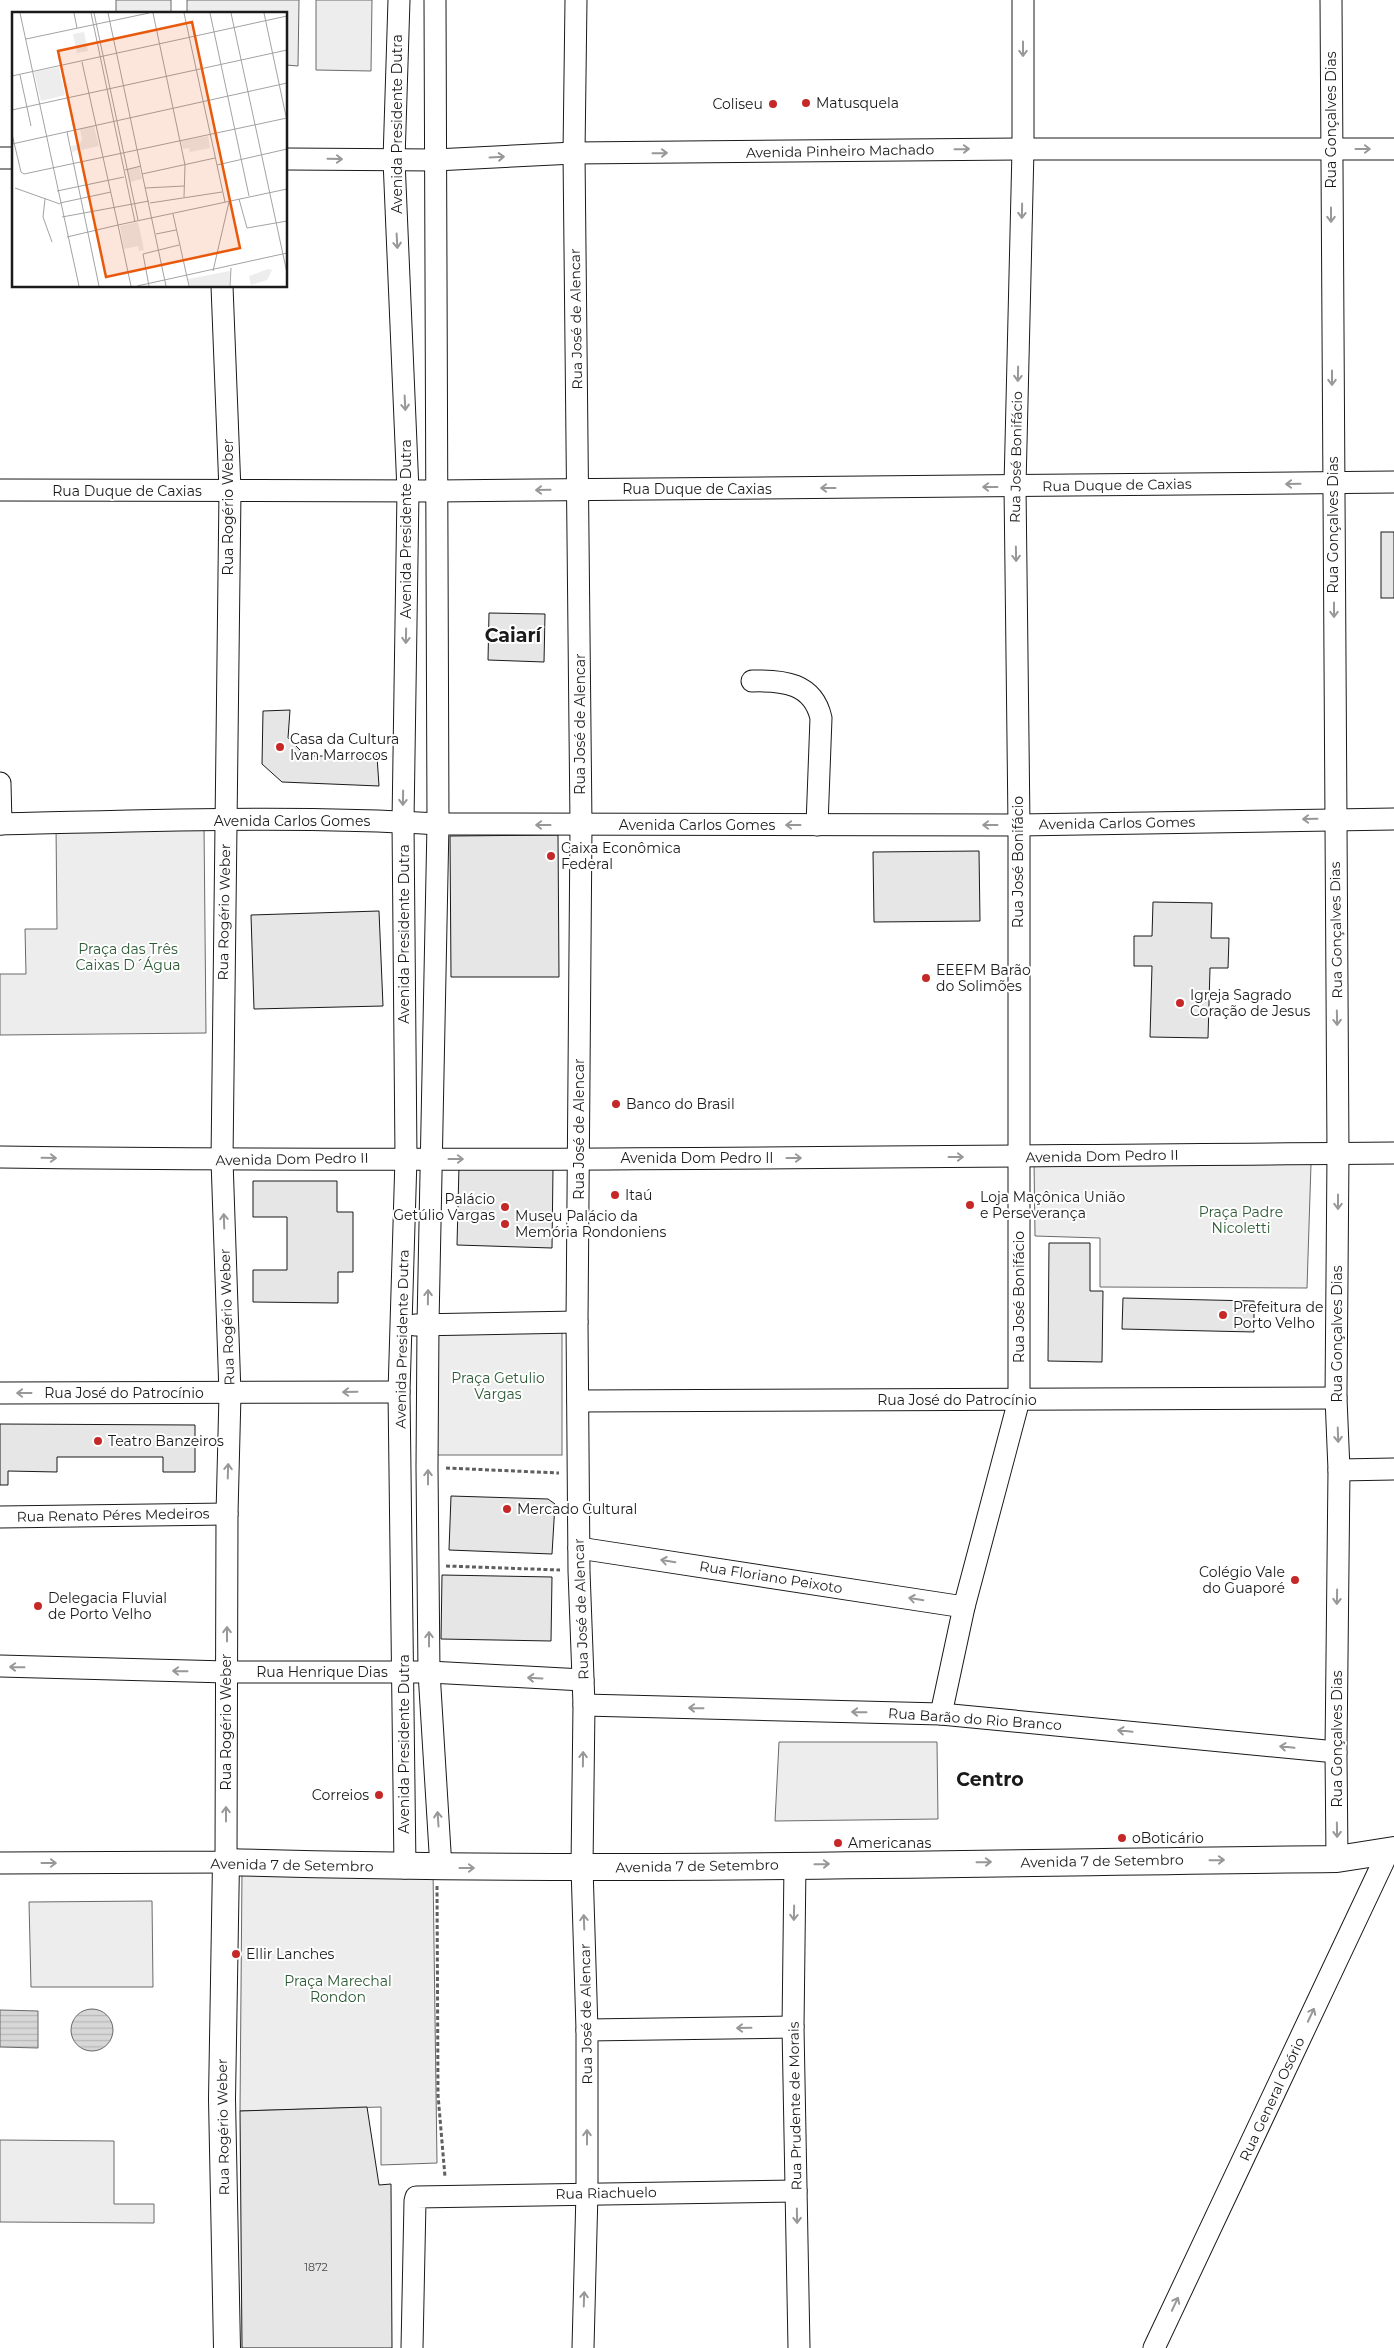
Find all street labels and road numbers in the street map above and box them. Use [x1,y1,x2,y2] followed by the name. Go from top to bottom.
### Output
[388,34,406,214] street label: Avenida Presidente Dutra
[1322,51,1340,189] street label: Rua Gonçalves Dias
[746,140,935,162] street label: Avenida Pinheiro Machado
[566,248,586,390] street label: Rua José de Alencar
[1006,391,1026,523] street label: Rua José Bonifácio
[219,438,237,575] street label: Rua Rogério Weber
[397,439,415,619] street label: Avenida Presidente Dutra
[1324,456,1342,594] street label: Rua Gonçalves Dias
[1042,475,1192,495] street label: Rua Duque de Caxias
[622,480,772,498] street label: Rua Duque de Caxias
[52,482,202,500] street label: Rua Duque de Caxias
[571,653,589,795] street label: Rua José de Alencar
[1009,796,1027,928] street label: Rua José Bonifácio
[214,812,370,830] street label: Avenida Carlos Gomes
[1039,813,1196,833] street label: Avenida Carlos Gomes
[619,816,775,834] street label: Avenida Carlos Gomes
[214,843,234,981] street label: Rua Rogério Weber
[395,844,413,1024] street label: Avenida Presidente Dutra
[1326,861,1346,999] street label: Rua Gonçalves Dias
[570,1058,588,1200] street label: Rua José de Alencar
[1025,1146,1179,1166] street label: Avenida Dom Pedro II
[215,1149,369,1169] street label: Avenida Dom Pedro II
[620,1149,774,1167] street label: Avenida Dom Pedro II
[1010,1231,1028,1363] street label: Rua José Bonifácio
[216,1248,238,1386] street label: Rua Rogério Weber
[391,1249,413,1429] street label: Avenida Presidente Dutra
[1328,1265,1346,1403] street label: Rua Gonçalves Dias
[44,1384,204,1402] street label: Rua José do Patrocínio
[877,1391,1037,1409] street label: Rua José do Patrocínio
[16,1504,210,1526] street label: Rua Renato Péres Medeiros
[570,1538,592,1680] street label: Rua José de Alencar
[698,1557,844,1597] street label: Rua Floriano Peixoto
[217,1653,235,1790] street label: Rua Rogério Weber
[395,1654,413,1834] street label: Avenida Presidente Dutra
[256,1663,388,1681] street label: Rua Henrique Dias
[1328,1670,1346,1808] street label: Rua Gonçalves Dias
[887,1704,1063,1734] street label: Rua Barão do Rio Branco
[1020,1851,1184,1871] street label: Avenida 7 de Setembro
[210,1855,374,1875] street label: Avenida 7 de Setembro
[615,1856,779,1876] street label: Avenida 7 de Setembro
[576,1943,596,2085] street label: Rua José de Alencar
[785,2021,805,2191] street label: Rua Prudente de Morais
[1235,2034,1309,2164] street label: Rua General Osório
[213,2058,233,2196] street label: Rua Rogério Weber
[555,2183,657,2203] street label: Rua Riachuelo

